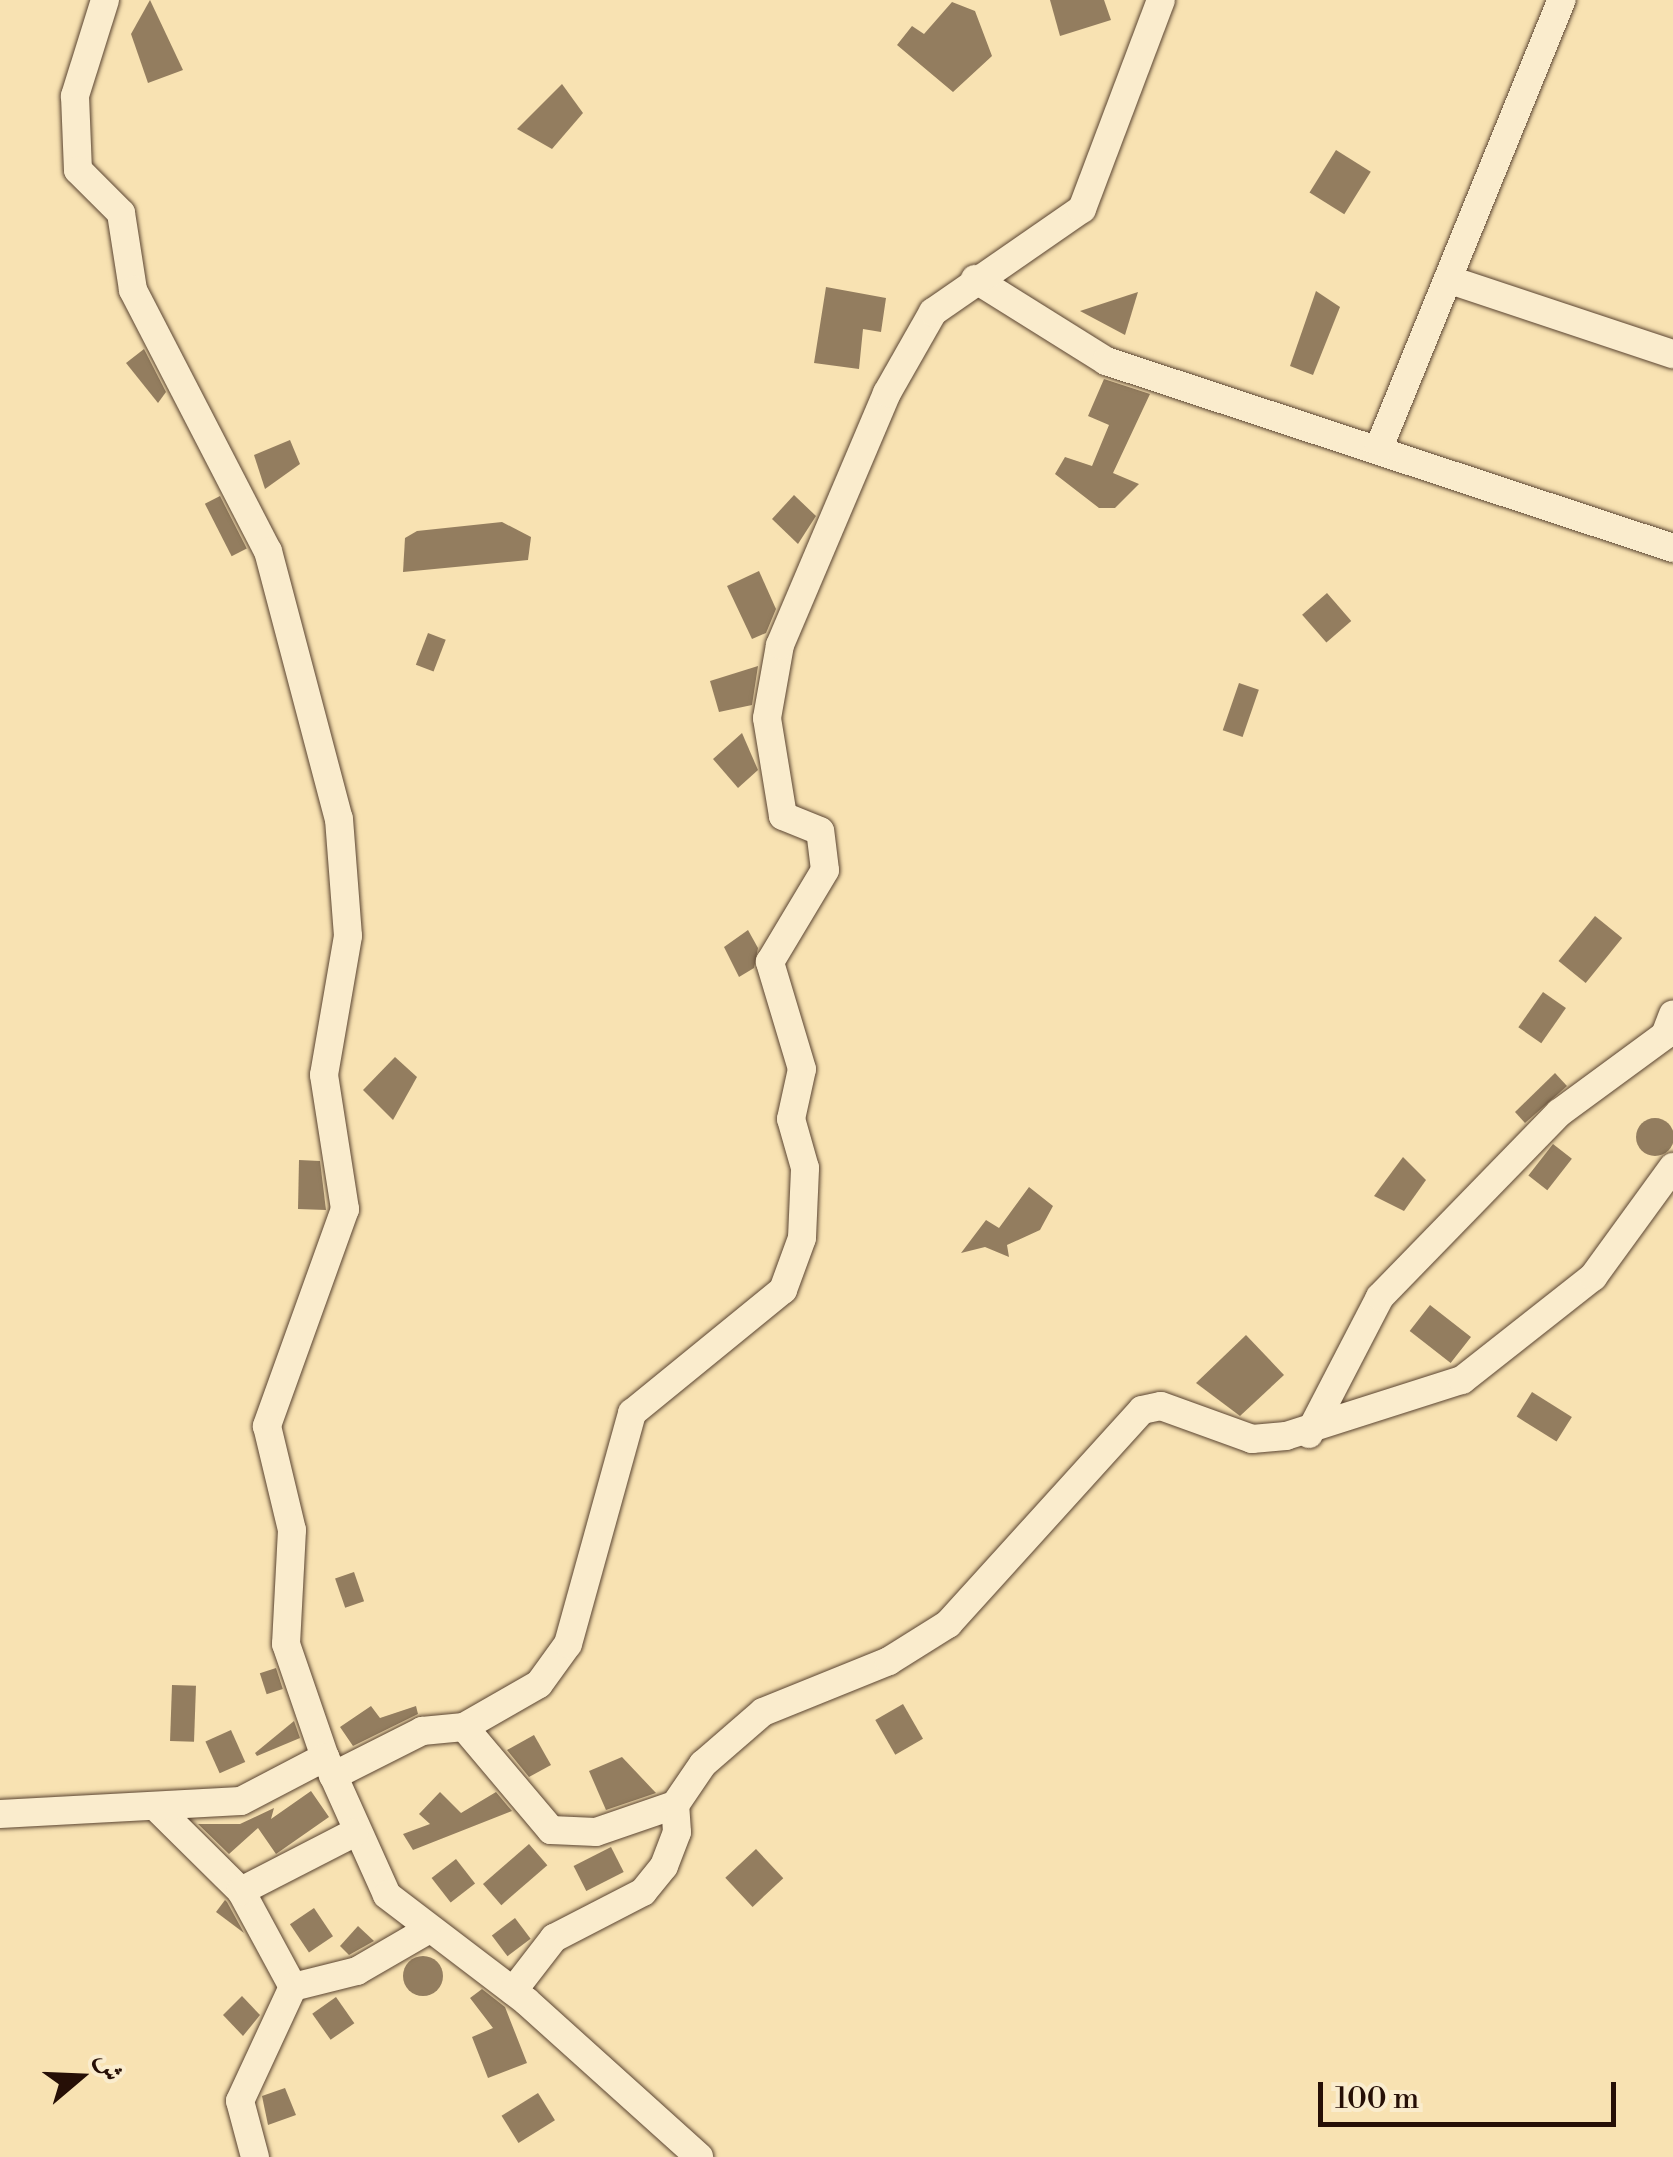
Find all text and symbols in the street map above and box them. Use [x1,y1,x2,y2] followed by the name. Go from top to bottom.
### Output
[30,2027,130,2127] north arrow
[88,2048,130,2086] text: ش
[1323,2062,1620,2124] scale bar
[1335,2080,1419,2118] text: 100 m

